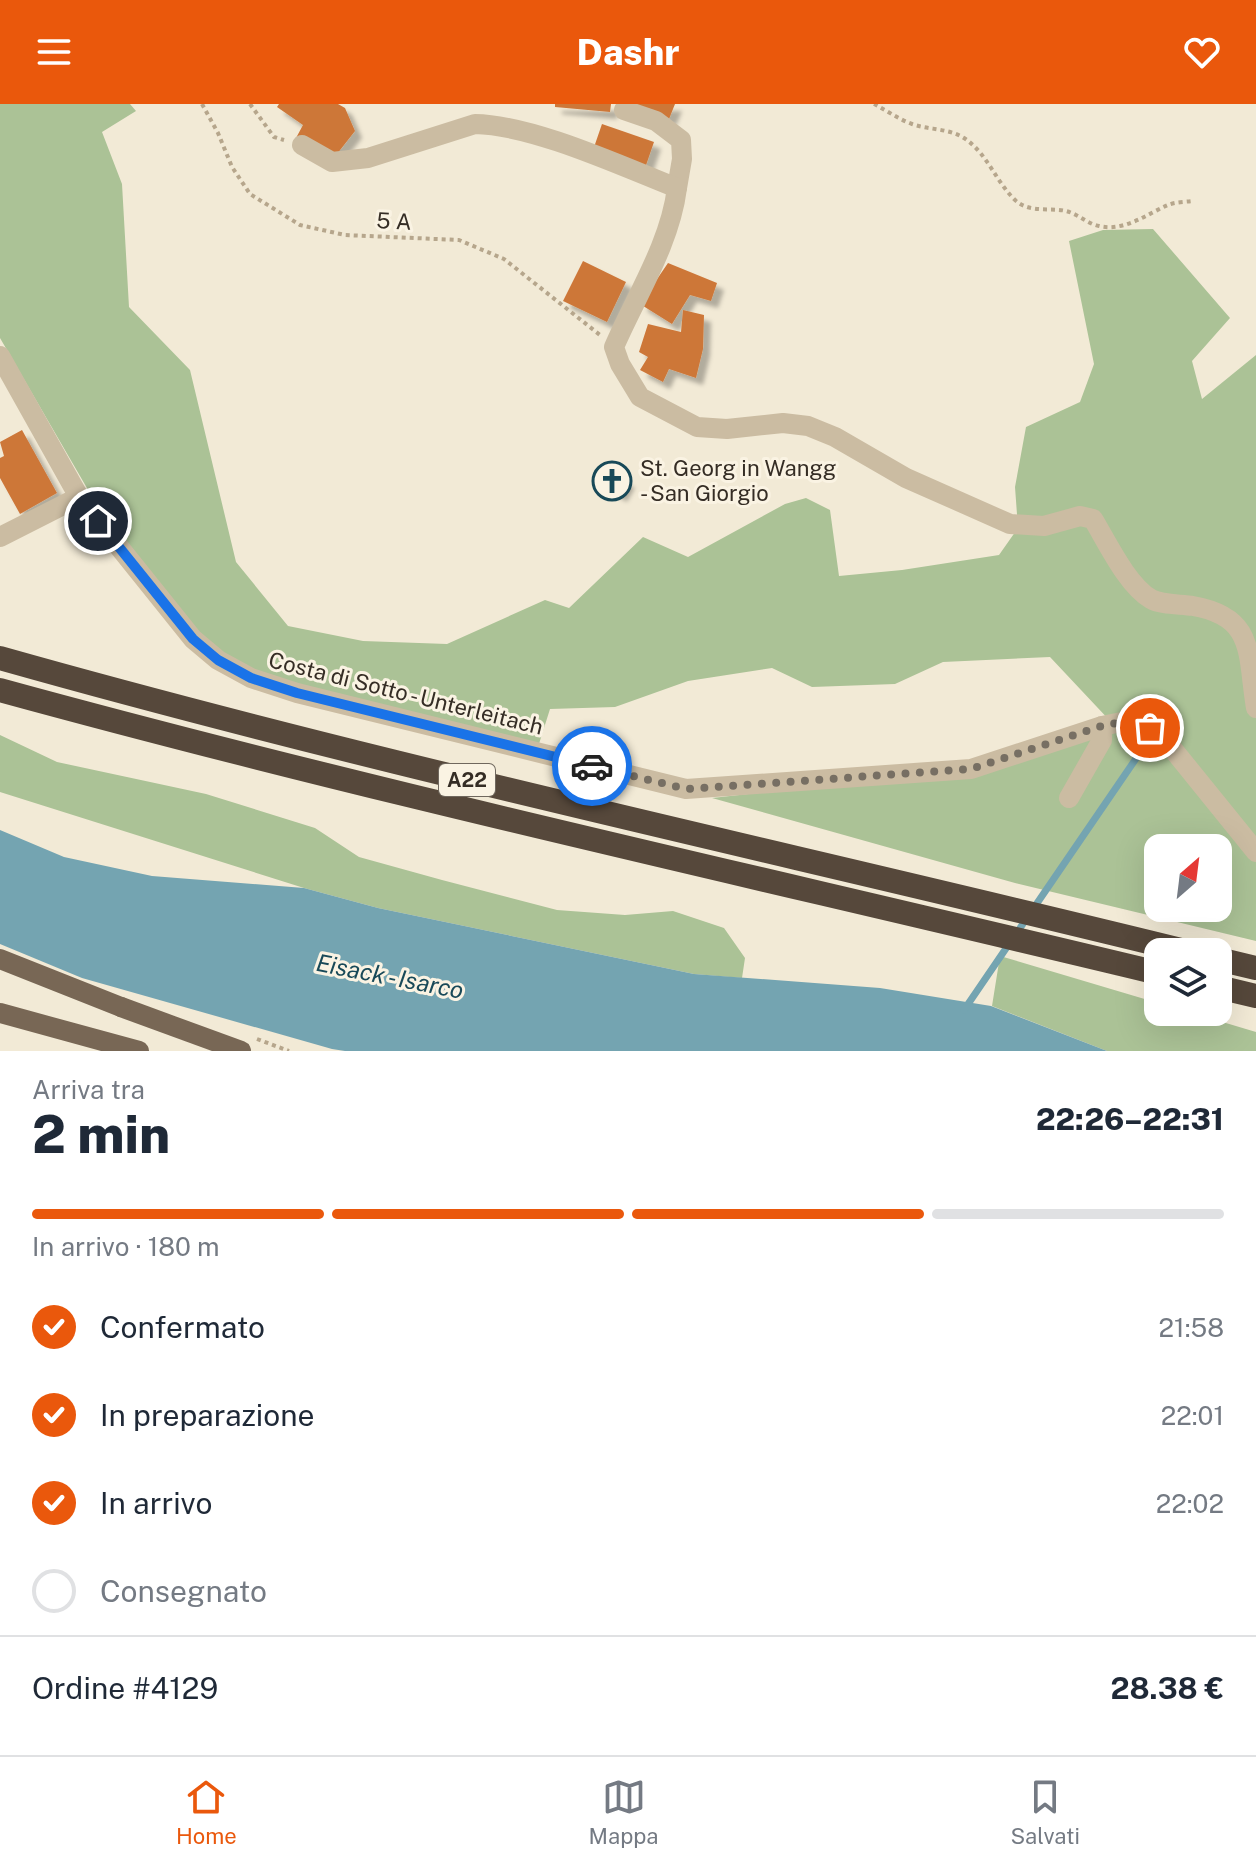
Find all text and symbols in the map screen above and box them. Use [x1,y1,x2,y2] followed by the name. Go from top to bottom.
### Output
[32,30,76,74] icon: menu
[1180,30,1224,74] icon: heart
[577,31,679,73] text: Dashr
[376,207,412,235] street label: 5 A
[640,455,836,506] place label: St. Georg in Wangg - San Giorgio
[591,460,633,502] church icon: St. Georg in Wangg - San Giorgio
[64,487,132,555] pin
[76,499,120,543] icon: home
[266,646,546,740] street label: Costa di Sotto - Unterleitach
[1116,694,1184,762] pin
[1128,706,1172,750] icon: bag
[552,726,632,806] courier
[570,744,614,788] icon: car
[439,764,495,796] road number: A22
[1144,834,1232,922] north arrow
[1144,834,1232,1026] map controls
[1144,938,1232,1026] button: layers
[314,948,466,1004] water label: Eisack - Isarco
[32,1074,145,1105] text: Arriva tra
[1036,1101,1224,1137] text: 22:26–22:31
[32,1104,170,1165] text: 2 min
[32,1231,220,1262] text: In arrivo · 180 m
[32,1305,76,1349] icon: check
[100,1309,265,1345] text: Confermato
[1159,1312,1224,1343] text: 21:58
[32,1393,76,1437] icon: check
[100,1397,315,1433] text: In preparazione
[1161,1400,1224,1431] text: 22:01
[32,1481,76,1525] icon: check
[100,1485,212,1521] text: In arrivo
[1156,1488,1224,1519] text: 22:02
[100,1573,267,1609] text: Consegnato
[32,1670,218,1706] text: Ordine #4129
[1110,1670,1224,1706] text: 28.38 €
[176,1775,237,1849] tab: Home
[589,1775,658,1849] tab: Mappa
[1010,1775,1080,1849] tab: Salvati

